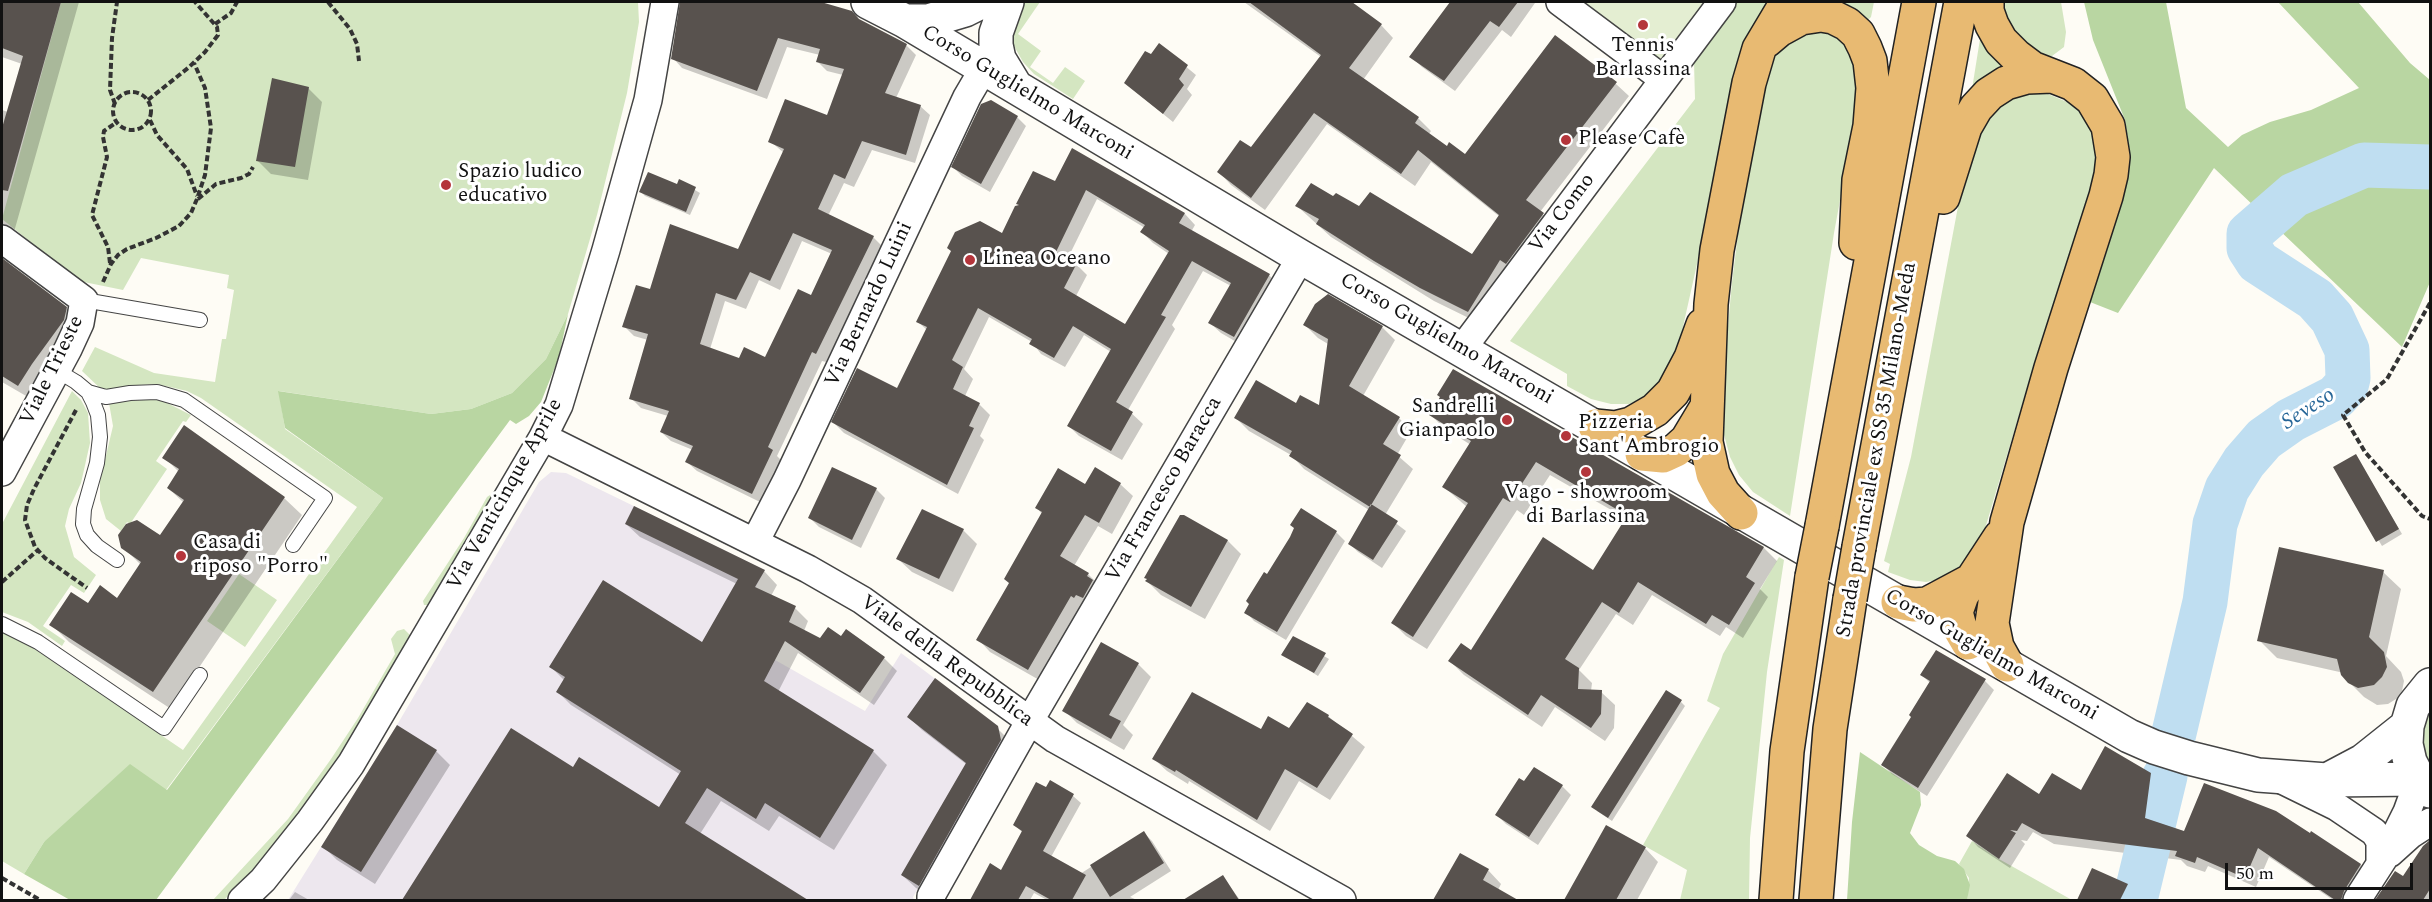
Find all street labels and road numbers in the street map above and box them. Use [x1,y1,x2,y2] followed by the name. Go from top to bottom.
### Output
[917,21,1137,167] street label: Corso Guglielmo Marconi
[1525,169,1601,259] street label: Via Como
[821,218,919,392] street label: Via Bernardo Luini
[1833,260,1923,640] street label: Strada provinciale ex SS 35 Milano-Meda
[1335,269,1557,411] street label: Corso Guglielmo Marconi
[16,312,90,430] street label: Viale Trieste
[1102,393,1228,587] street label: Via Francesco Baracca
[443,395,569,595] street label: Via Venticinque Aprile
[1880,585,2102,727] street label: Corso Guglielmo Marconi
[855,591,1037,733] street label: Viale della Repubblica

